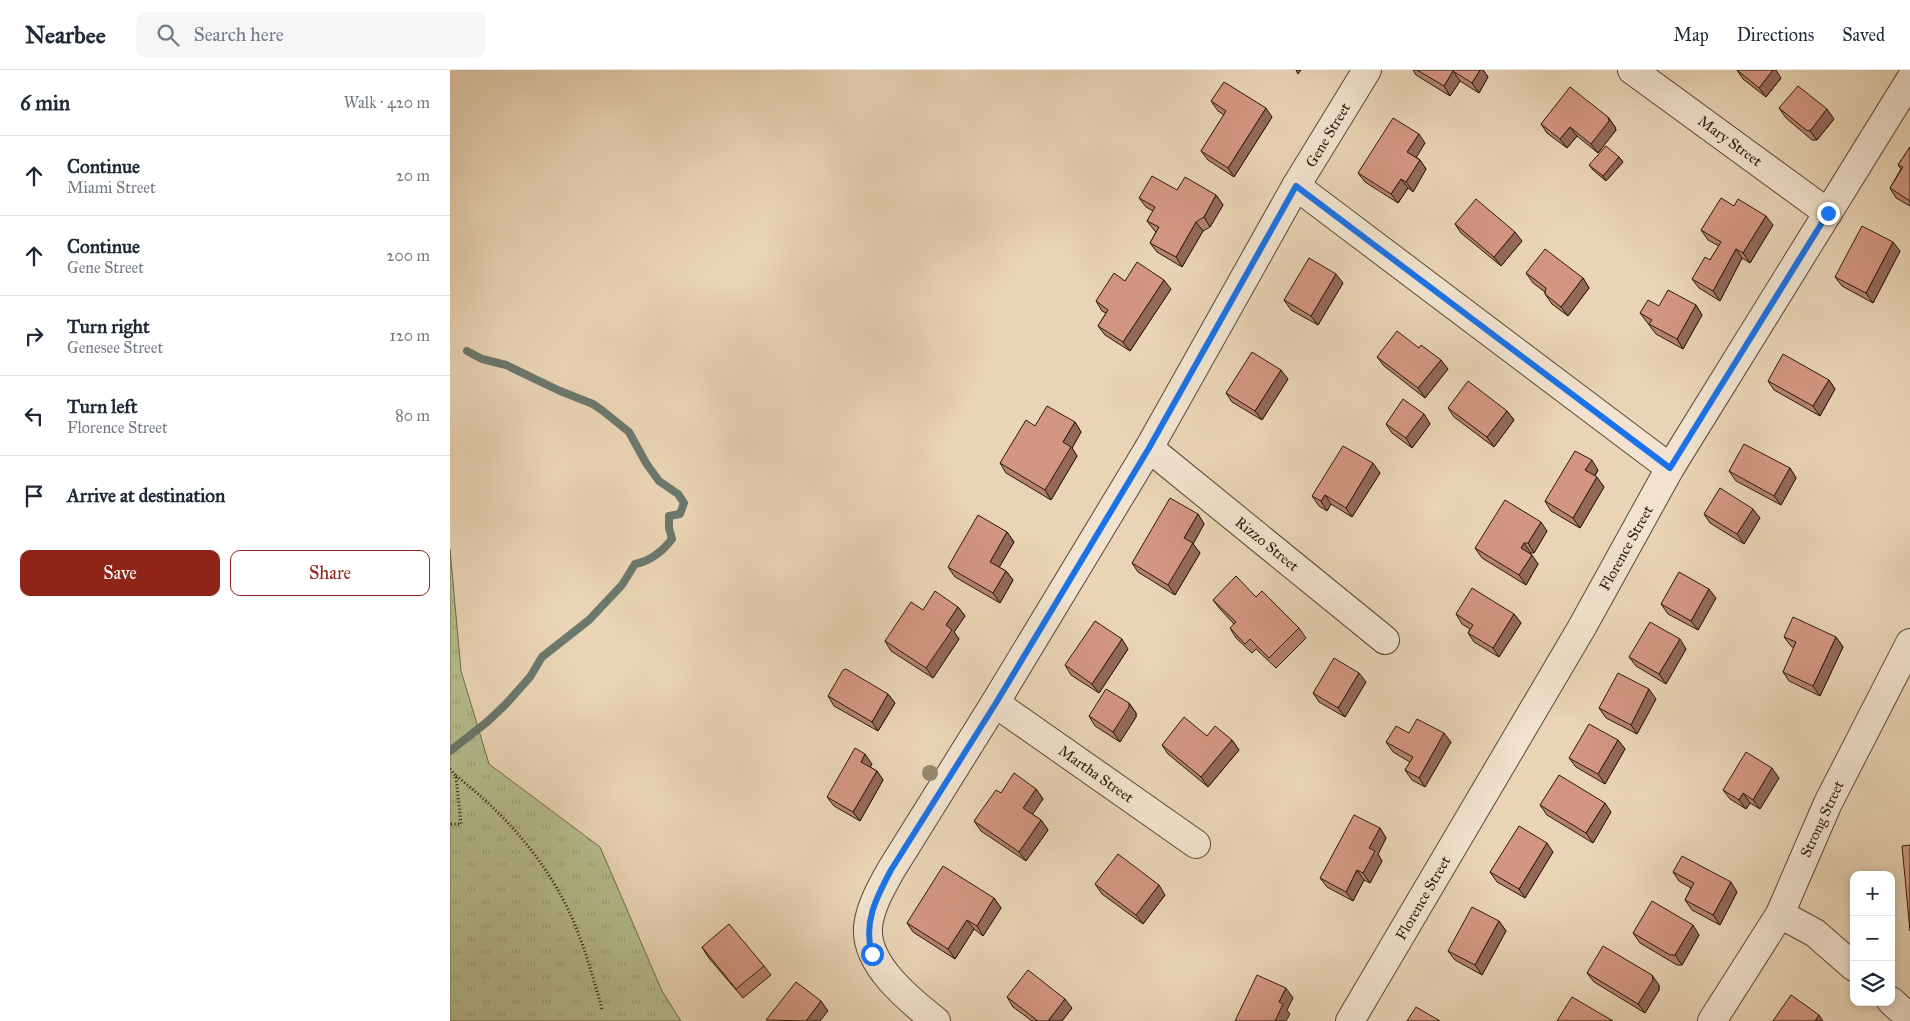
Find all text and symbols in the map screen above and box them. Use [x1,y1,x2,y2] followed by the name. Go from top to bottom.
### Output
[136,12,486,57] search box
[25,20,106,50] text: Nearbee
[154,21,182,49] icon: search
[194,23,284,46] text: Search here
[1673,24,1709,46] text: Map
[1737,24,1814,46] text: Directions
[1842,24,1885,46] text: Saved
[20,90,70,116] text: 6 min
[344,93,430,112] text: Walk · 420 m
[1302,99,1355,171] street label: Gene Street
[1694,112,1766,171] street label: Mary Street
[67,155,140,178] text: Continue
[20,162,48,190] icon: ahead
[396,166,430,185] text: 20 m
[67,178,156,197] text: Miami Street
[1817,202,1840,225] route end
[67,235,140,258] text: Continue
[20,242,48,270] icon: ahead
[387,246,430,265] text: 200 m
[67,258,144,277] text: Gene Street
[67,315,150,338] text: Turn right
[20,322,48,350] icon: right
[390,326,430,345] text: 120 m
[67,338,163,357] text: Genesee Street
[67,395,137,418] text: Turn left
[20,402,48,430] icon: left
[395,406,430,425] text: 80 m
[67,418,168,437] text: Florence Street
[20,482,48,510] icon: arrive
[67,484,225,507] text: Arrive at destination
[1595,502,1657,594] street label: Florence Street
[1232,513,1303,576] street label: Rizzo Street
[20,550,220,596] button: Save
[230,550,430,596] button: Share
[1055,741,1138,807] street label: Martha Street
[1796,777,1848,860] street label: Strong Street
[1392,852,1455,943] street label: Florence Street
[1850,871,1895,1006] map controls
[1850,871,1895,916] button: +
[1850,916,1895,961] button: −
[861,943,884,966] route start
[1850,961,1895,1006] button: layers

